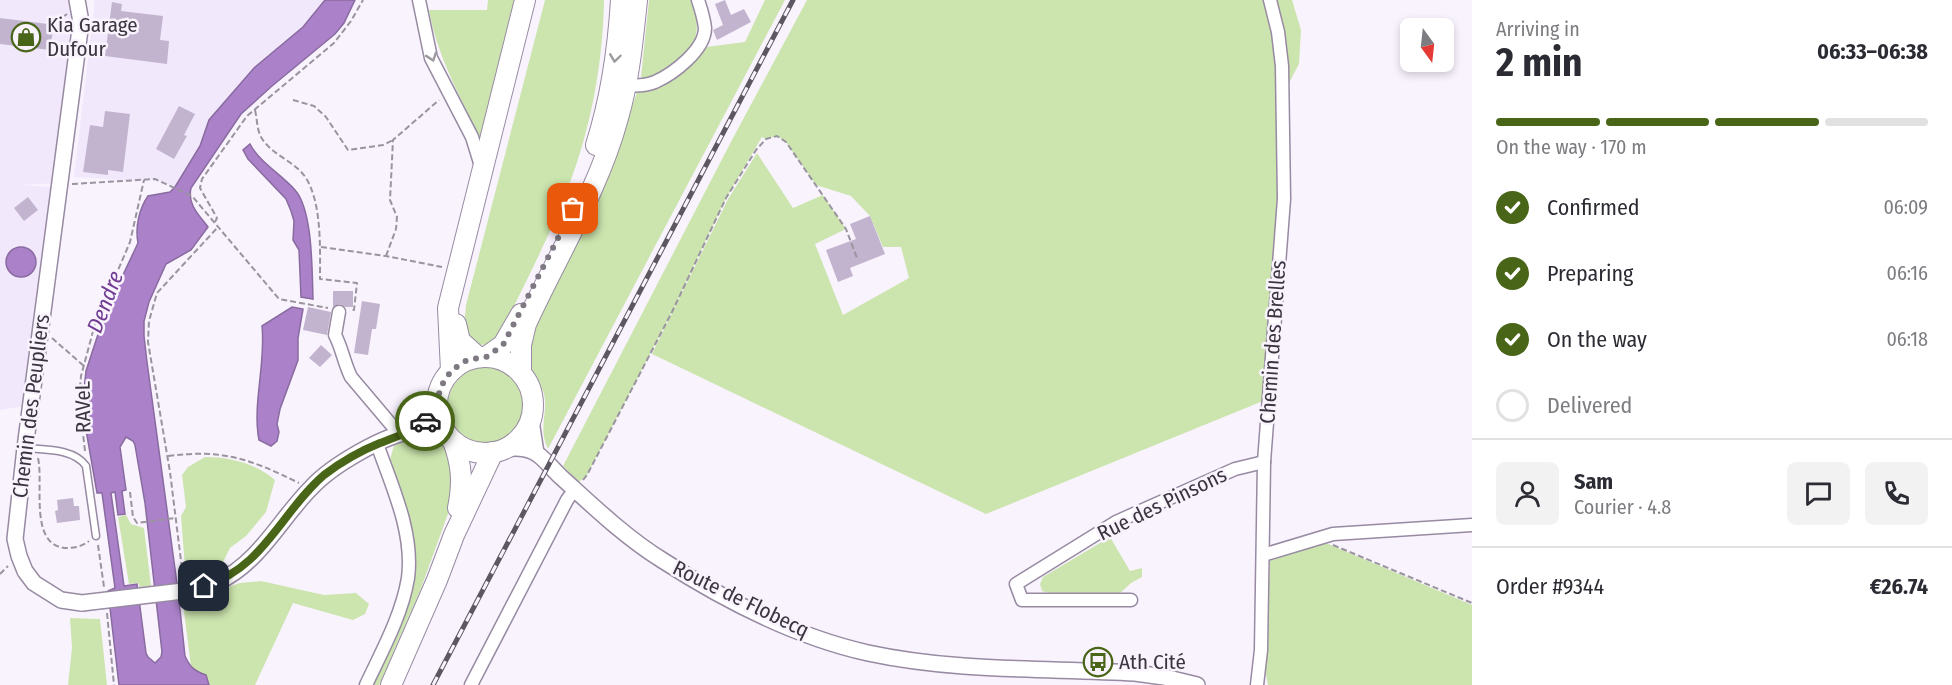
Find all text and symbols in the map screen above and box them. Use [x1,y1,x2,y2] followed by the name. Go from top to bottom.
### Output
[47,12,138,62] place label: Kia Garage Dufour
[1496,17,1580,41] text: Arriving in
[1400,18,1454,72] north arrow
[1400,18,1454,72] map controls
[10,21,42,53] shop icon: Kia Garage Dufour
[1817,38,1928,65] text: 06:33–06:38
[1496,40,1582,86] text: 2 min
[425,51,438,62] one-way arrow
[610,54,622,63] one-way arrow
[1496,135,1647,159] text: On the way · 170 m
[547,183,598,234] pin
[1496,191,1529,224] icon: check
[556,192,589,225] icon: bag
[1547,194,1640,221] text: Confirmed
[1883,195,1928,219] text: 06:09
[1496,257,1529,290] icon: check
[1254,259,1292,425] street label: Chemin des Brelles
[1547,260,1633,287] text: Preparing
[1887,261,1928,285] text: 06:16
[81,267,129,337] water label: Dendre
[7,313,55,499] street label: Chemin des Peupliers
[1496,323,1529,356] icon: check
[1547,326,1647,353] text: On the way
[1886,327,1928,351] text: 06:18
[70,380,96,433] street label: RAVeL
[395,391,455,451] courier
[1547,392,1632,419] text: Delivered
[409,405,442,438] icon: car
[1093,461,1231,547] street label: Rue des Pinsons
[1496,462,1559,525] button: person
[1787,462,1850,525] button: chat
[1865,462,1928,525] button: phone
[1574,468,1613,495] text: Sam
[1574,495,1671,519] text: Courier · 4.8
[669,555,813,643] street label: Route de Flobecq
[178,560,229,611] pin
[187,569,220,602] icon: home
[1496,573,1604,600] text: Order #9344
[1870,573,1928,600] text: €26.74
[1082,646,1114,678] bus stop icon: Ath Cité
[1119,649,1186,675] place label: Ath Cité

